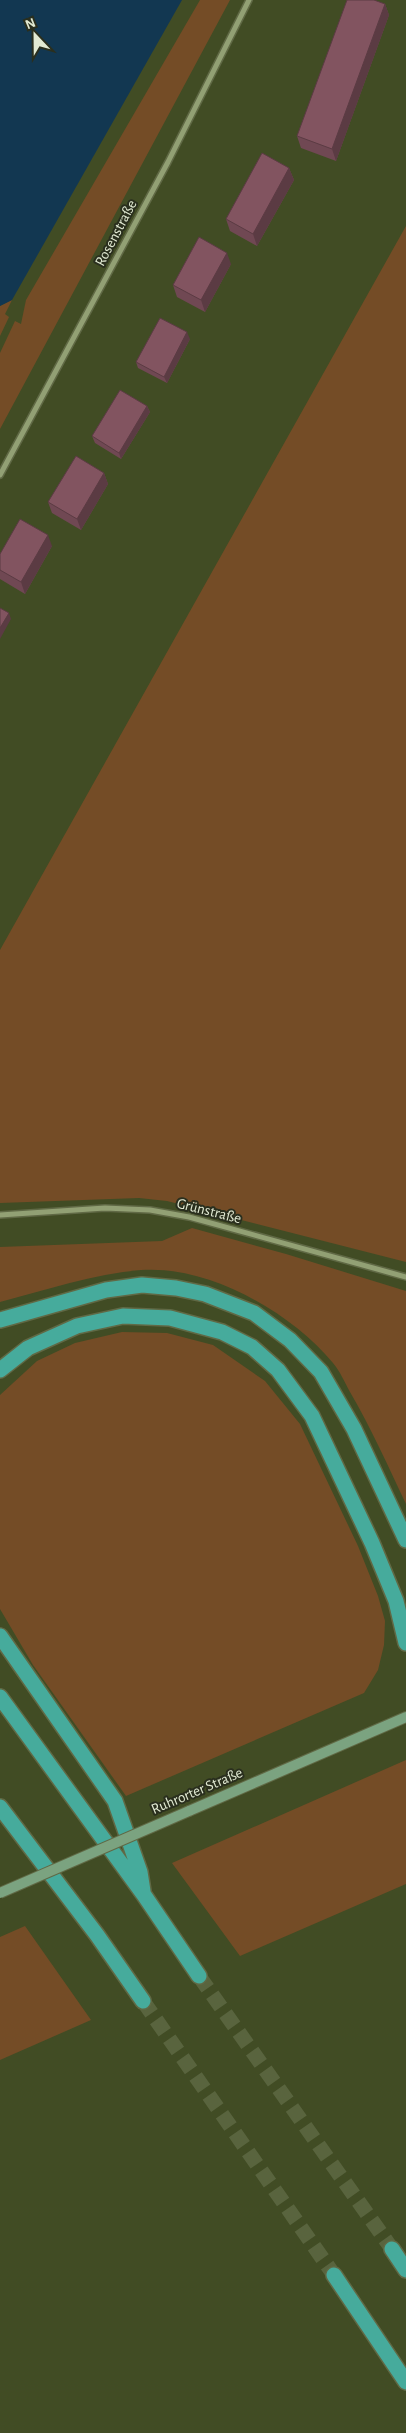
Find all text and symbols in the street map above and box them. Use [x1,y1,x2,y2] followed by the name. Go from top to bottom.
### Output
[10,10,60,60] north arrow
[23,16,38,32] text: N
[92,197,140,269] street label: Rosenstraße
[175,1196,243,1226] street label: Grünstraße
[149,1765,245,1817] street label: Ruhrorter Straße

